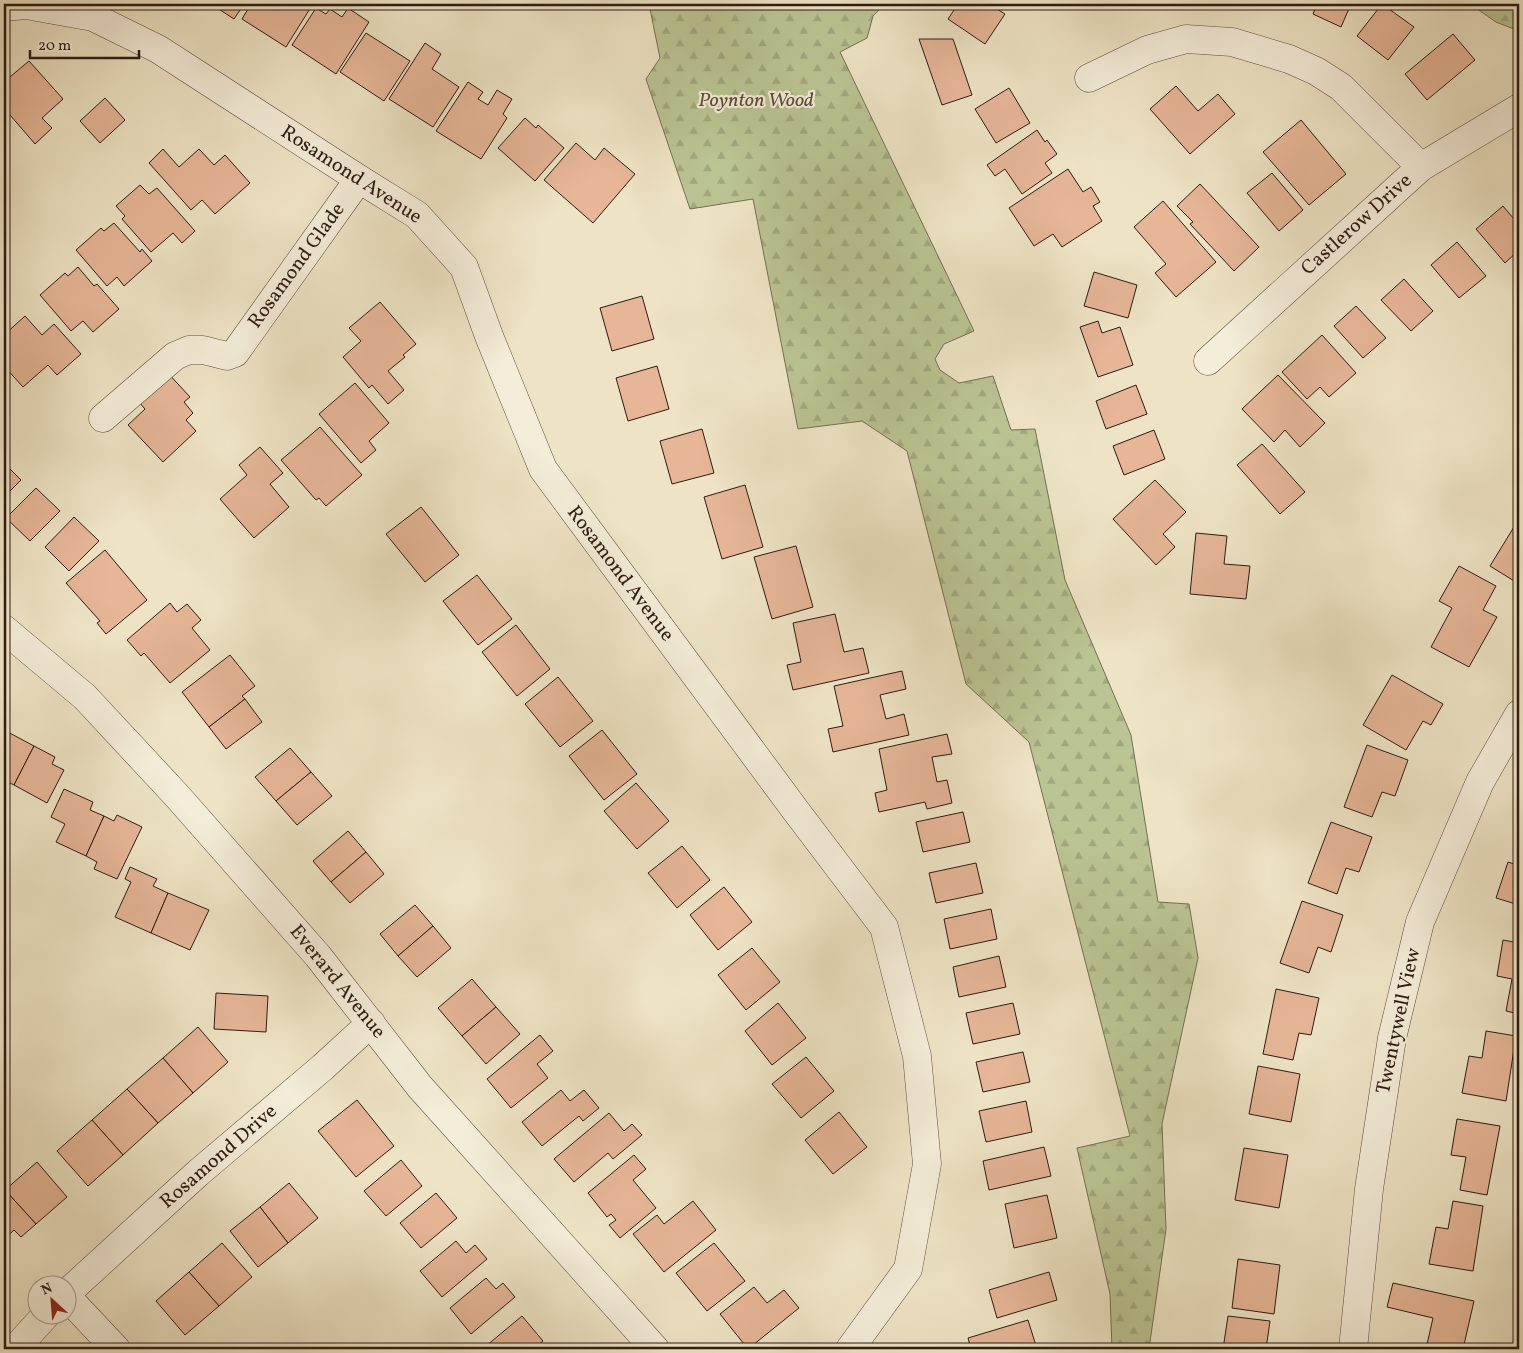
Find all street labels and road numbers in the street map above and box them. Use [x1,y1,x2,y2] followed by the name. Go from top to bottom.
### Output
[275,119,427,231] street label: Rosamond Avenue
[1295,168,1419,282] street label: Castlerow Drive
[242,197,352,335] street label: Rosamond Glade
[560,500,680,648] street label: Rosamond Avenue
[282,919,392,1045] street label: Everard Avenue
[1370,945,1428,1097] street label: Twentywell View
[154,1098,284,1216] street label: Rosamond Drive

